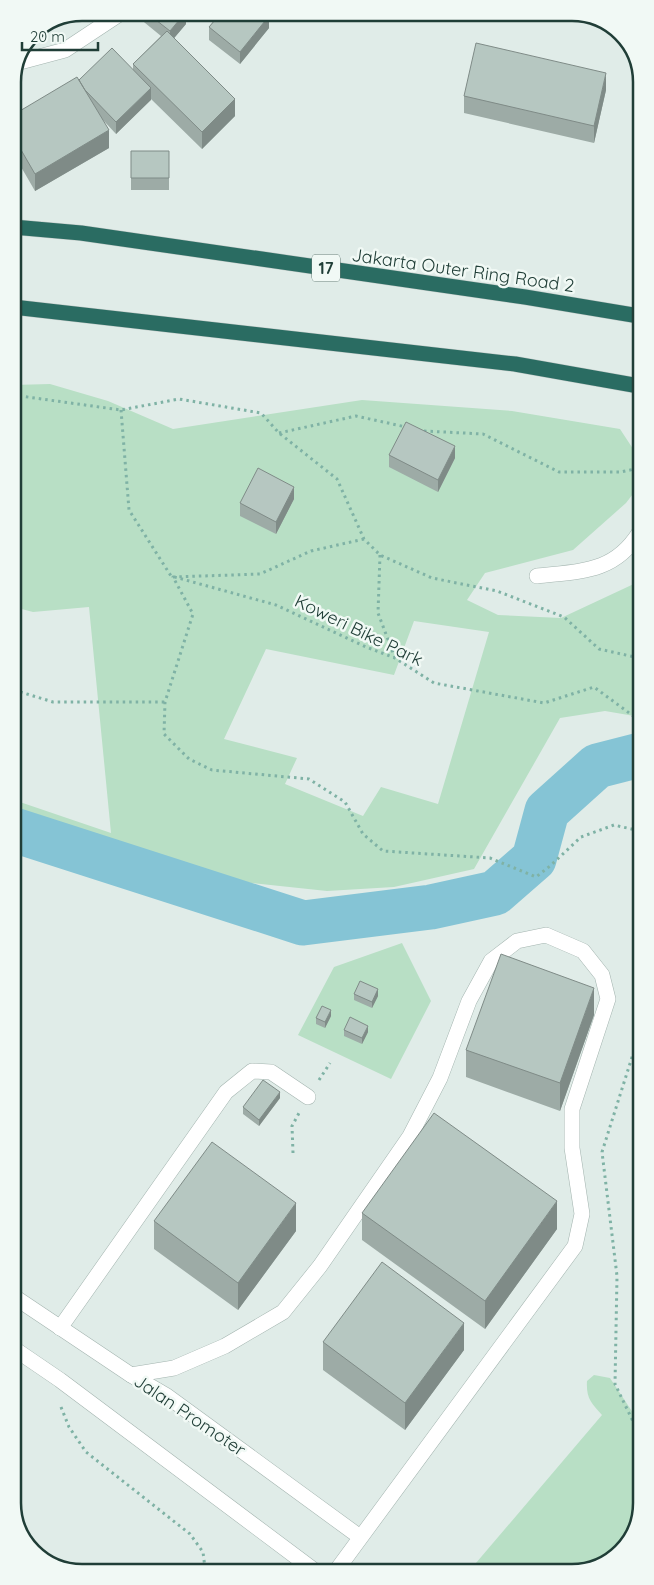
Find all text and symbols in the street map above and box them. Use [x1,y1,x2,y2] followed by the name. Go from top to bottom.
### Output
[22,20,99,52] scale bar
[30,27,65,46] text: 20 m
[350,243,576,297] street label: Jakarta Outer Ring Road 2
[312,254,340,282] road number: 17
[291,589,427,671] street label: Koweri Bike Park
[130,1369,250,1461] street label: Jalan Promoter

